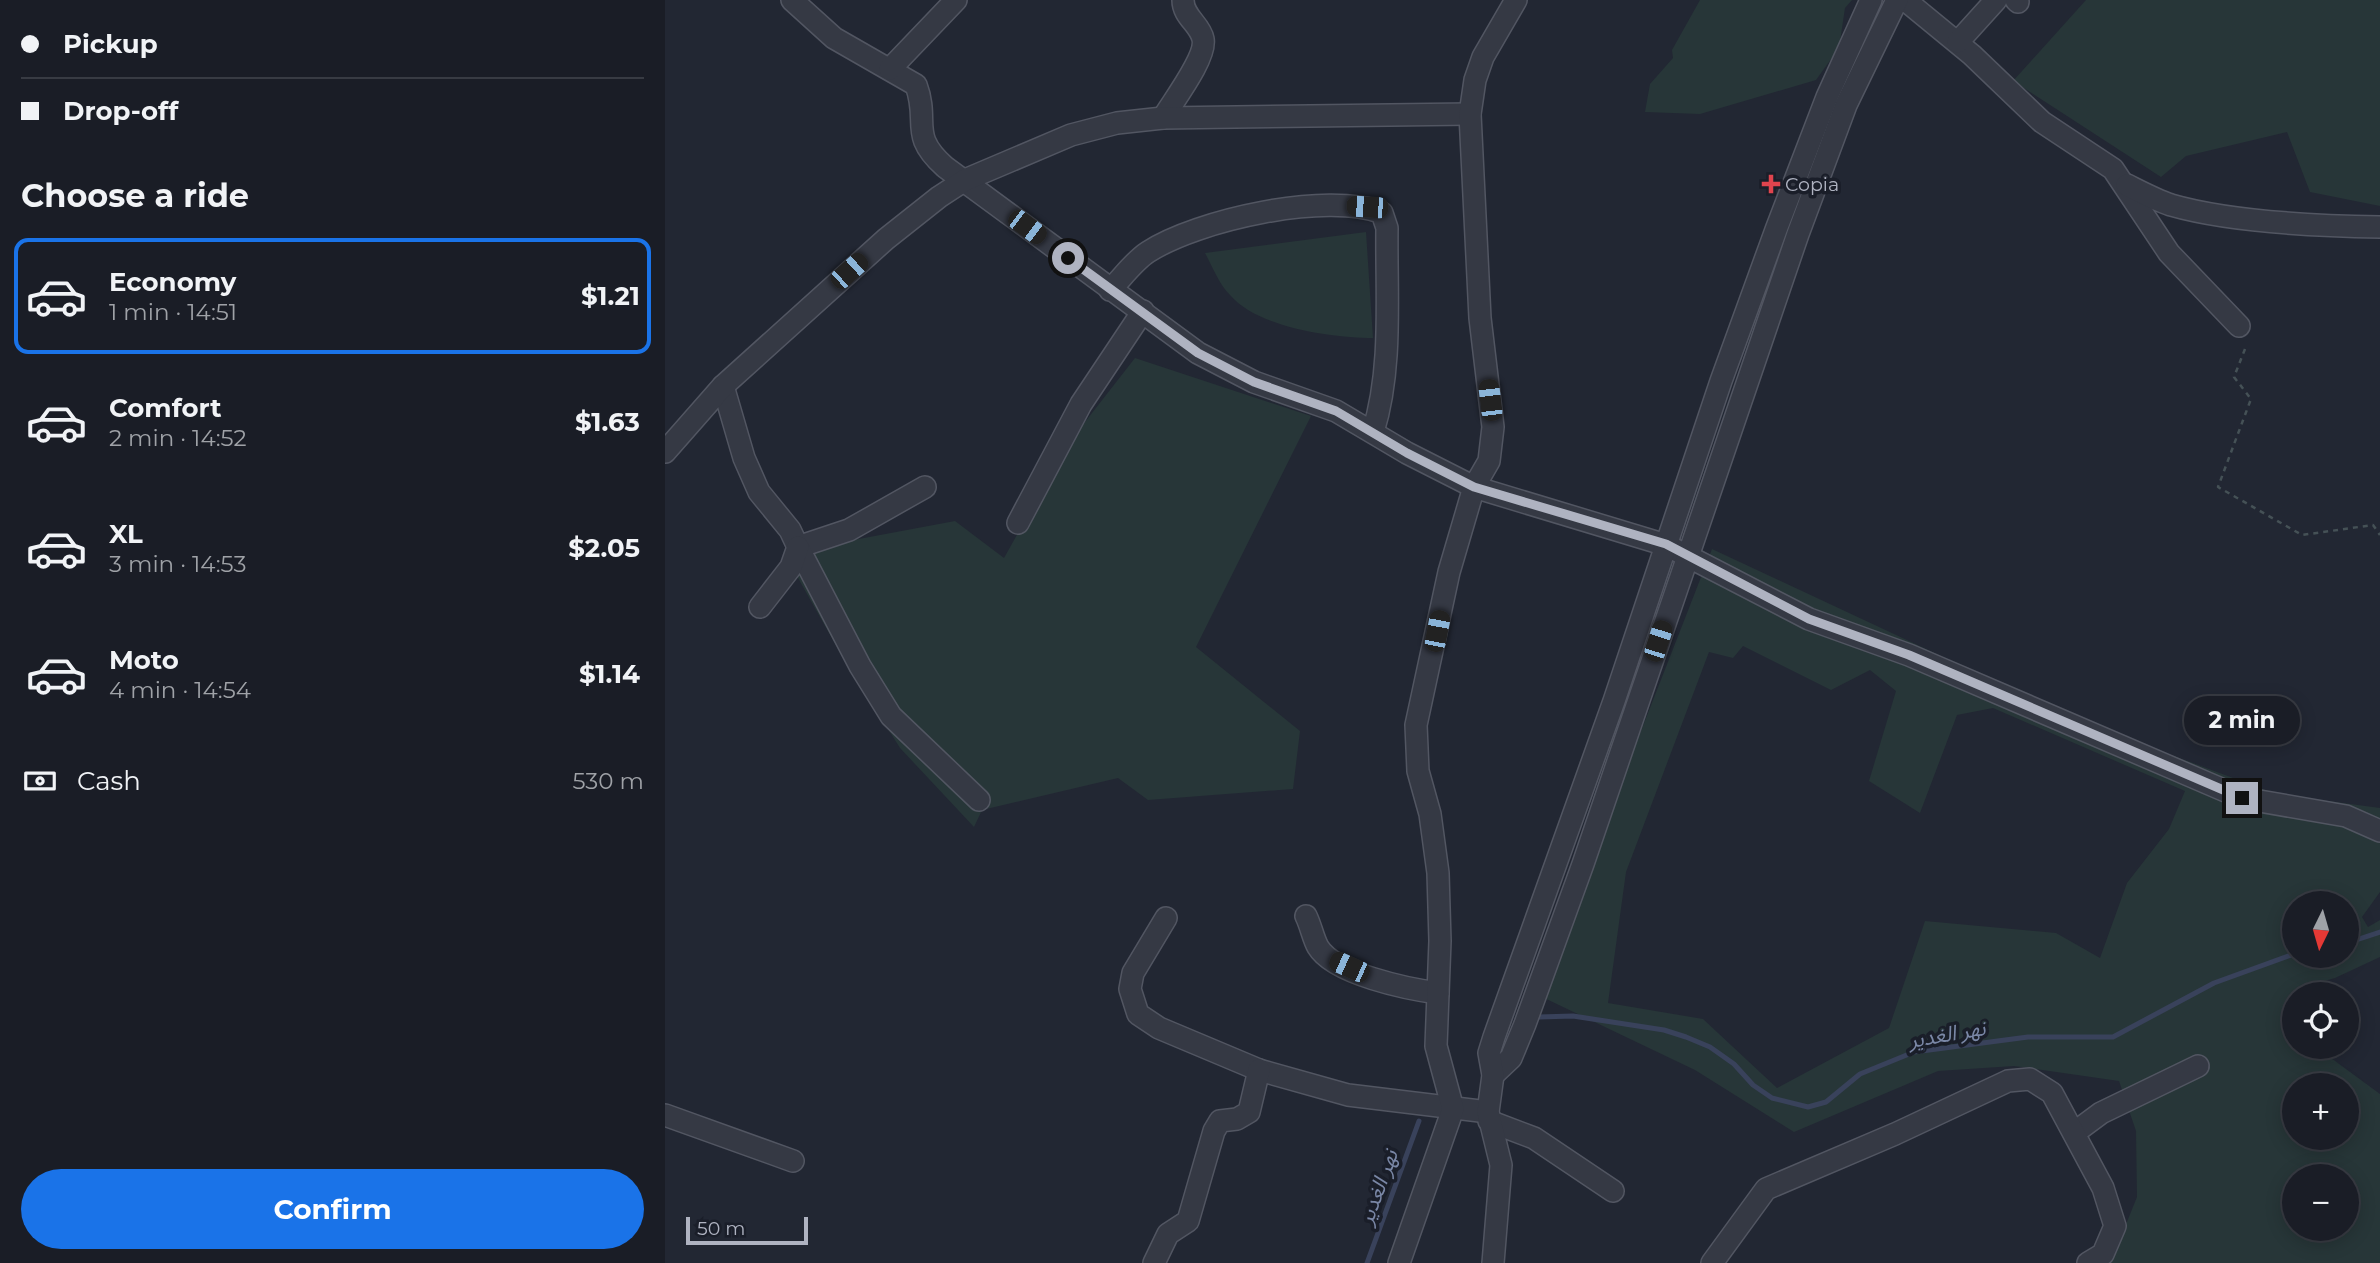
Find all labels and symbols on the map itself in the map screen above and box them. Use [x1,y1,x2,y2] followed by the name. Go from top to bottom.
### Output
[1785,173,1839,196] place label: Copia
[1763,176,1779,192] marker: Copia
[1346,195,1389,219] car
[1004,206,1051,248] car
[1052,242,1084,274] route start
[827,249,872,293] car
[1478,378,1503,422] car
[1423,608,1452,654] car
[1642,618,1675,664] car
[2184,696,2300,746] callout: 2 min
[2226,782,2258,814] route end
[2282,891,2359,968] north arrow
[1326,949,1373,985] car
[1905,1015,1989,1053] water label: نهر الغدير
[1352,1145,1403,1229] water label: نهر الغدير
[686,1214,809,1246] scale bar

